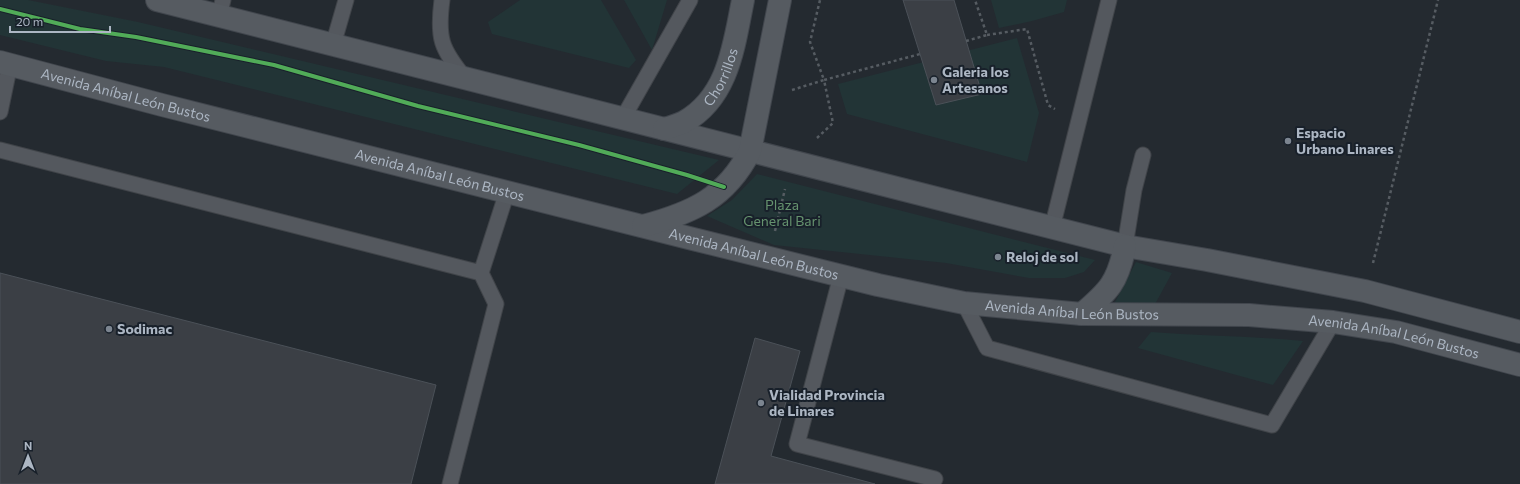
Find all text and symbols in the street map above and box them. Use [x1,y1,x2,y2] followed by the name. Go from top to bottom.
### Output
[10,8,110,34] scale bar
[16,14,43,28] text: 20 m
[699,46,741,109] street label: Chorrillos
[942,63,1010,96] place label: Galeria los Artesanos
[39,64,212,125] street label: Avenida Aníbal León Bustos
[929,75,939,85] marker: Galeria los Artesanos
[1296,124,1394,157] place label: Espacio Urbano Linares
[1283,136,1293,146] marker: Espacio Urbano Linares
[353,145,526,204] street label: Avenida Aníbal León Bustos
[743,196,821,229] park label: Plaza General Bari
[667,224,841,283] street label: Avenida Aníbal León Bustos
[1006,248,1078,265] place label: Reloj de sol
[993,252,1003,262] marker: Reloj de sol
[984,296,1159,322] street label: Avenida Aníbal León Bustos
[1308,311,1481,362] street label: Avenida Aníbal León Bustos
[117,320,172,337] place label: Sodimac
[104,324,114,334] marker: Sodimac
[769,386,885,419] place label: Vialidad Provincia de Linares
[756,398,766,408] marker: Vialidad Provincia de Linares
[8,436,48,476] north arrow
[24,439,32,452] text: N

